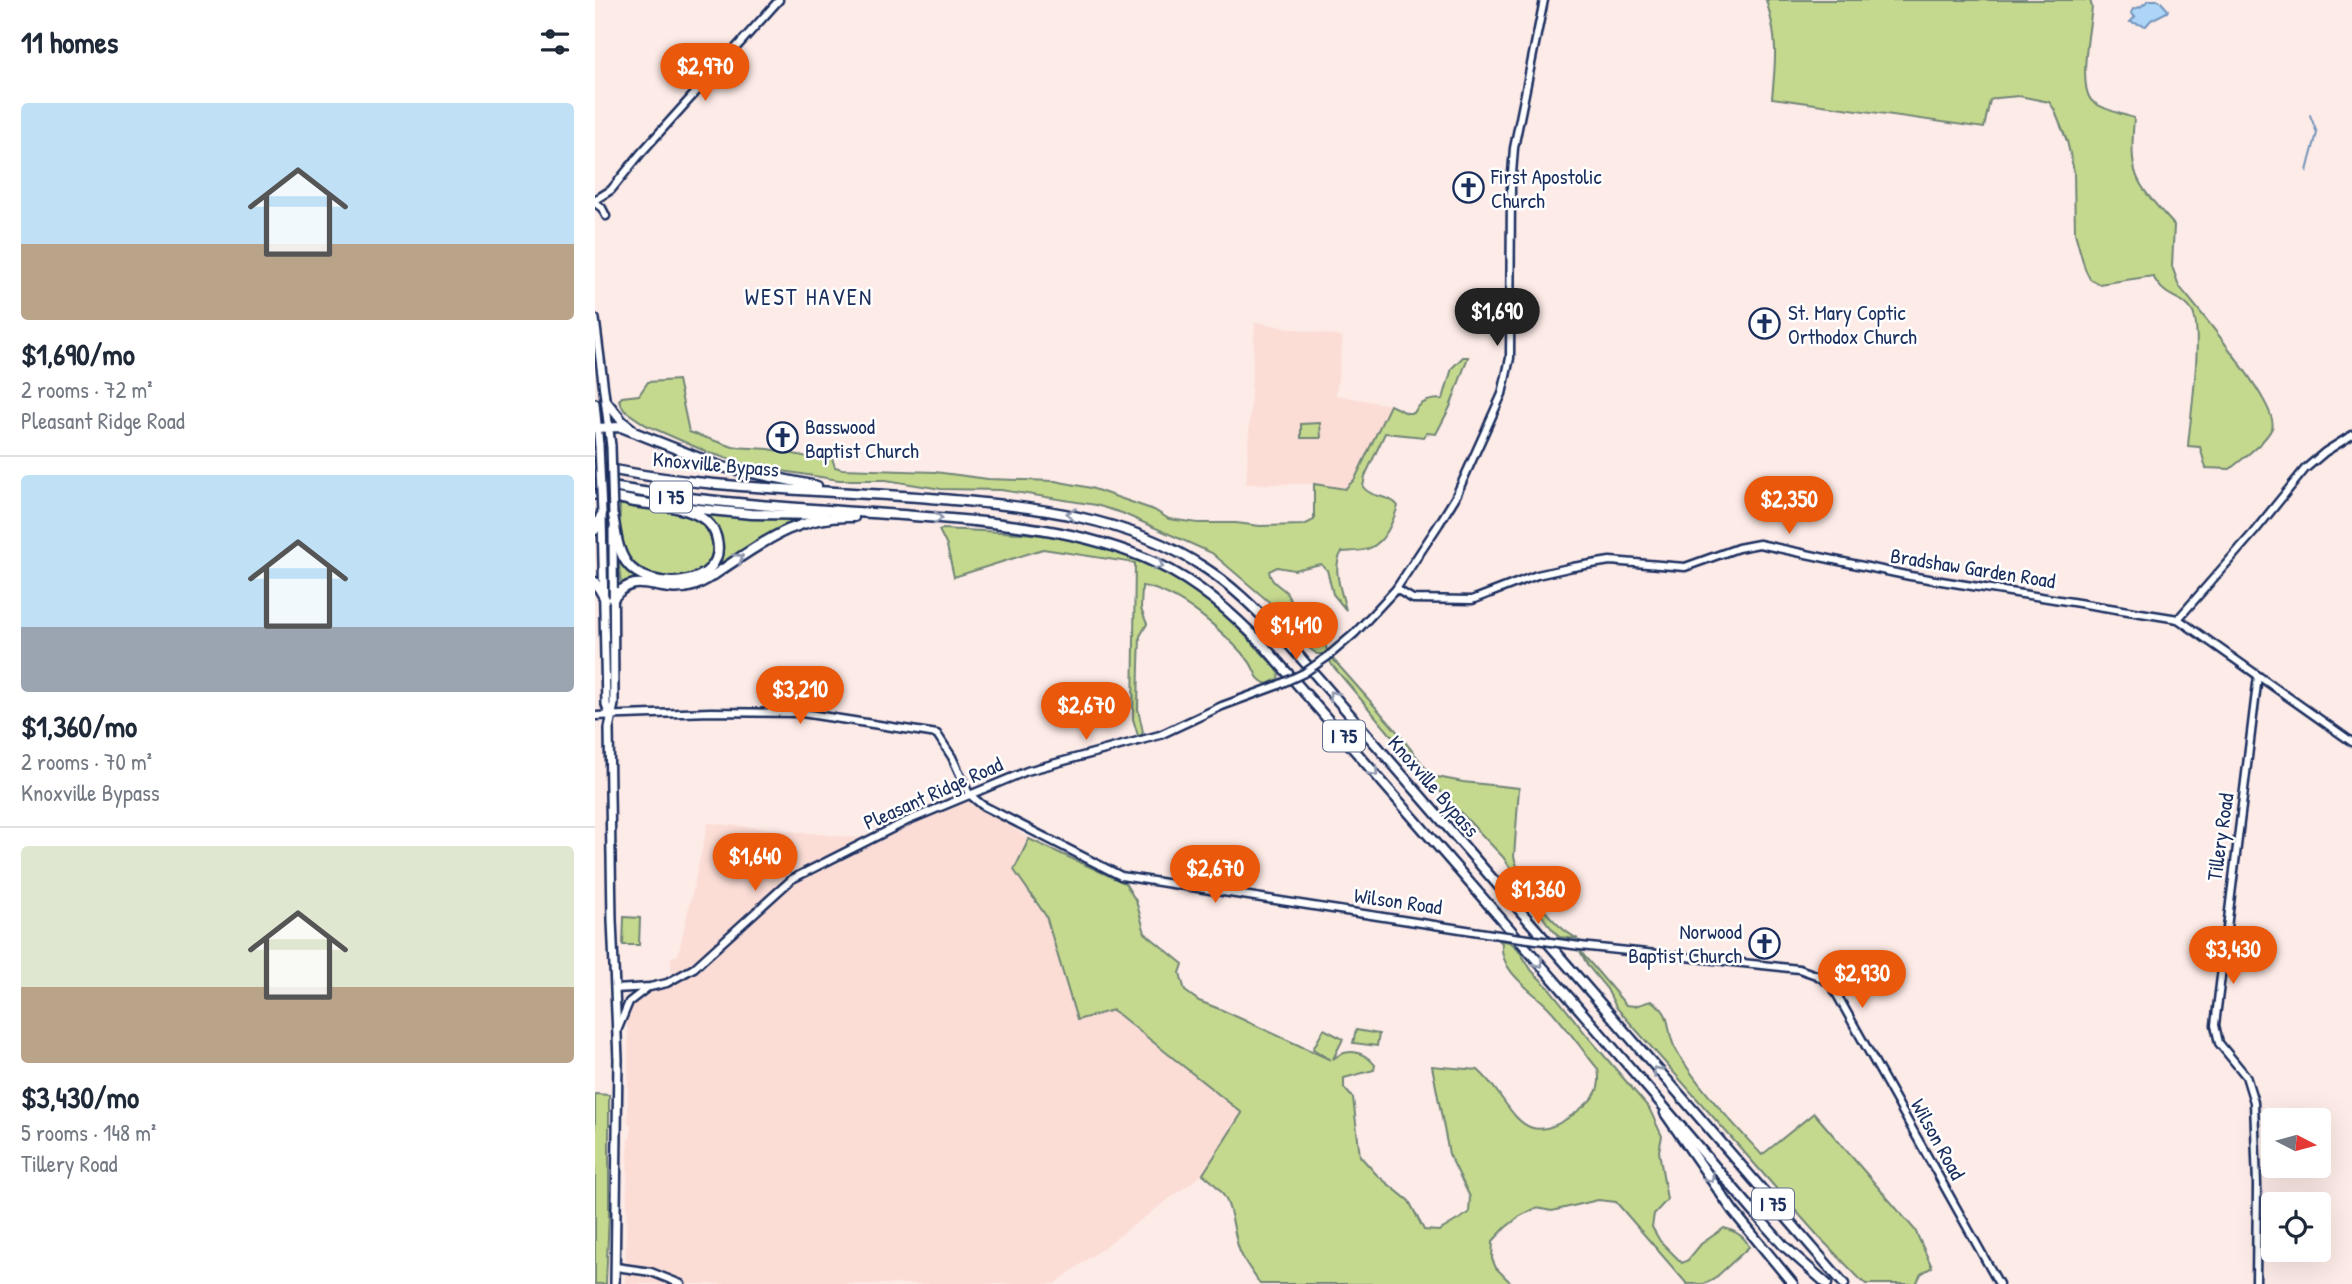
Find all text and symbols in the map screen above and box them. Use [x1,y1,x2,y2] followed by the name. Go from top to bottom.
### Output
[21,22,118,62] text: 11 homes
[536,23,574,61] icon: filters
[648,43,762,103] pin: $2,970
[676,50,734,81] text: $2,970
[235,149,361,275] icon: home
[1490,162,1603,215] place label: First Apostolic Church
[1451,171,1485,205] church icon: First Apostolic Church
[745,281,873,312] district label: WEST HAVEN
[1440,288,1554,348] pin: $1,690
[1471,295,1523,326] text: $1,690
[1788,298,1917,351] place label: St. Mary Coptic Orthodox Church
[1748,307,1782,341] church icon: St. Mary Coptic Orthodox Church
[21,334,135,374] text: $1,690/mo
[21,374,153,405] text: 2 rooms · 72 m²
[21,405,185,436] text: Pleasant Ridge Road
[805,412,919,465] place label: Basswood Baptist Church
[765,421,799,455] church icon: Basswood Baptist Church
[652,444,780,484] street label: Knoxville Bypass
[1732,476,1846,536] pin: $2,350
[650,482,692,512] road number: I 75
[1760,483,1818,514] text: $2,350
[1065,508,1077,523] one-way arrow
[933,510,944,525] one-way arrow
[235,521,361,647] icon: home
[1888,541,2058,595] street label: Bradshaw Garden Road
[731,553,744,566] one-way arrow
[1152,557,1164,571] one-way arrow
[1239,602,1353,662] pin: $1,410
[1270,609,1322,640] text: $1,410
[743,666,857,726] pin: $3,210
[772,673,828,704] text: $3,210
[1029,682,1143,742] pin: $2,670
[1057,689,1115,720] text: $2,670
[1329,690,1341,703] one-way arrow
[21,706,137,746] text: $1,360/mo
[1323,720,1365,751] road number: I 75
[1382,729,1486,843] street label: Knoxville Bypass
[21,746,152,777] text: 2 rooms · 70 m²
[859,749,1007,837] street label: Pleasant Ridge Road
[1366,764,1378,777] one-way arrow
[21,777,160,808] text: Knoxville Bypass
[2200,791,2240,883] street label: Tillery Road
[698,834,812,893] pin: $1,640
[729,840,781,871] text: $1,640
[1158,846,1272,905] pin: $2,670
[1186,852,1244,883] text: $2,670
[1481,866,1595,926] pin: $1,360
[1511,873,1565,904] text: $1,360
[1352,880,1444,922] street label: Wilson Road
[235,892,361,1018] icon: home
[1628,917,1742,970] place label: Norwood Baptist Church
[1748,926,1782,960] church icon: Norwood Baptist Church
[2176,926,2290,986] pin: $3,430
[2205,933,2261,964] text: $3,430
[1805,950,1919,1010] pin: $2,930
[1531,955,1543,968] one-way arrow
[1834,957,1890,988] text: $2,930
[1653,1066,1665,1079] one-way arrow
[21,1077,139,1117] text: $3,430/mo
[1904,1093,1972,1185] street label: Wilson Road
[2261,1108,2331,1178] north arrow
[2261,1108,2331,1262] map controls
[21,1117,156,1148] text: 5 rooms · 148 m²
[21,1148,118,1179] text: Tillery Road
[1702,1170,1714,1183] one-way arrow
[1752,1188,1794,1220] road number: I 75
[2261,1192,2331,1262] button: locate

